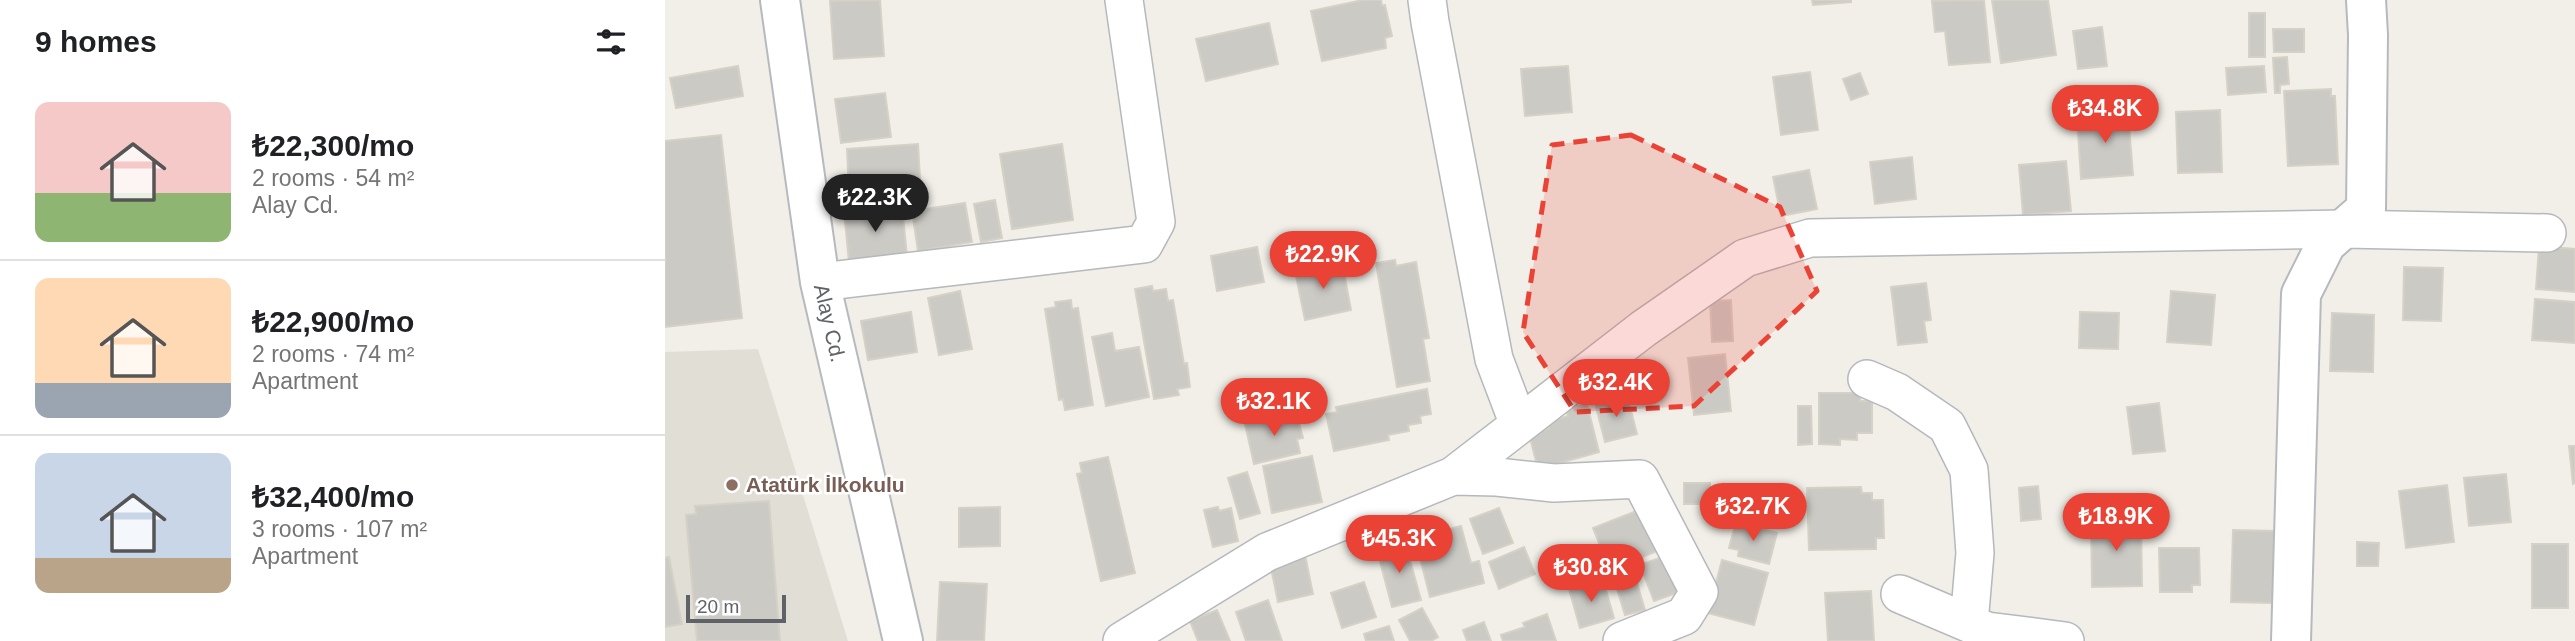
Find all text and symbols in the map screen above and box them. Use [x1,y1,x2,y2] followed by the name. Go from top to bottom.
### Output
[592,23,630,61] icon: filters
[35,25,157,58] text: 9 homes
[2048,86,2162,145] pin: ₺34.8K
[2068,95,2142,121] text: ₺34.8K
[252,129,414,162] text: ₺22,300/mo
[91,130,175,214] icon: home
[252,165,414,191] text: 2 rooms · 54 m²
[818,174,932,234] pin: ₺22.3K
[838,184,912,210] text: ₺22.3K
[252,192,339,218] text: Alay Cd.
[1266,232,1380,291] pin: ₺22.9K
[1286,241,1360,267] text: ₺22.9K
[810,282,850,364] street label: Alay Cd.
[252,305,414,338] text: ₺22,900/mo
[91,306,175,390] icon: home
[252,341,414,367] text: 2 rooms · 74 m²
[1559,360,1673,419] pin: ₺32.4K
[252,368,358,394] text: Apartment
[1579,369,1653,395] text: ₺32.4K
[1217,378,1331,438] pin: ₺32.1K
[1237,388,1311,414] text: ₺32.1K
[746,473,905,496] place label: Atatürk İlkokulu
[724,477,740,493] marker: Atatürk İlkokulu
[252,480,414,513] text: ₺32,400/mo
[91,481,175,565] icon: home
[1696,484,1810,543] pin: ₺32.7K
[1716,493,1790,519] text: ₺32.7K
[2059,494,2173,553] pin: ₺18.9K
[2079,503,2153,529] text: ₺18.9K
[252,516,427,542] text: 3 rooms · 107 m²
[1342,516,1456,575] pin: ₺45.3K
[1362,525,1436,551] text: ₺45.3K
[252,543,358,569] text: Apartment
[1534,544,1648,604] pin: ₺30.8K
[1554,554,1628,580] text: ₺30.8K
[686,592,786,624] scale bar
[697,596,739,617] text: 20 m

